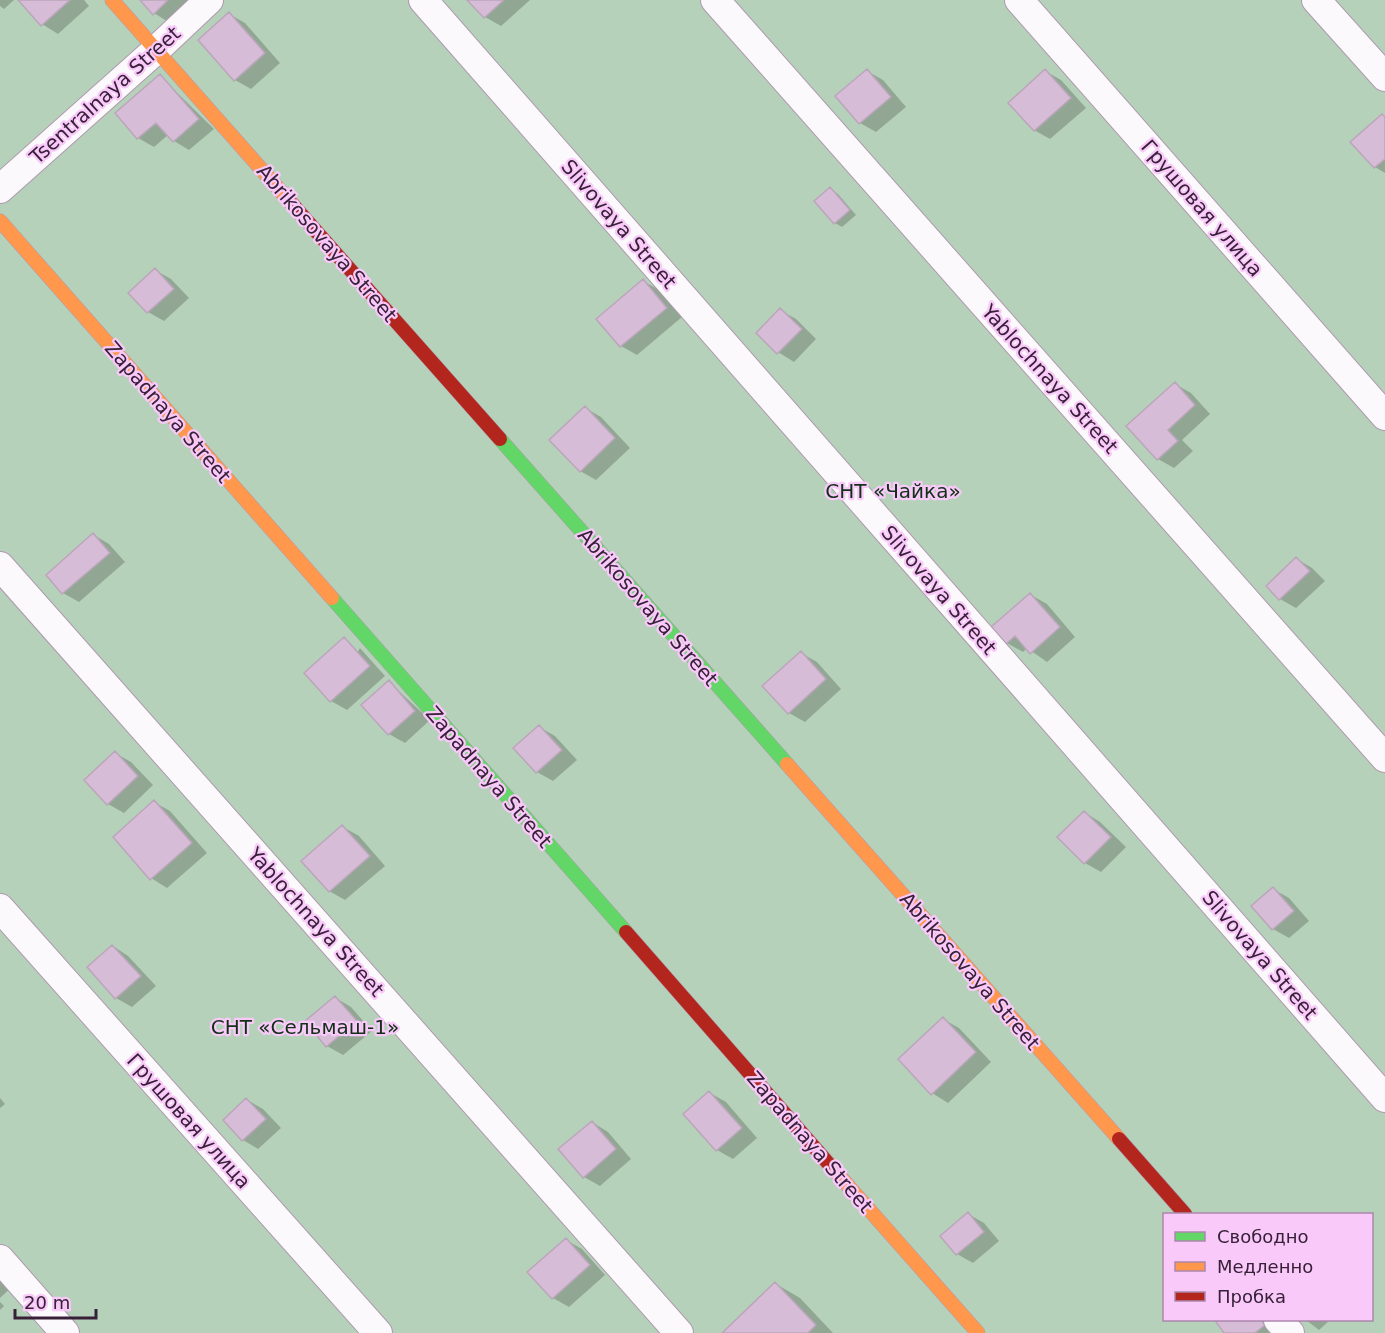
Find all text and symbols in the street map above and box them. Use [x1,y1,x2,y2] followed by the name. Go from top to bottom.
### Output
[24,21,185,170] street label: Tsentralnaya Street
[1136,135,1268,281] street label: Грушовая улица
[556,155,682,294] street label: Slivovaya Street
[252,159,402,327] street label: Abrikosovaya Street
[976,299,1123,459] street label: Yablochnaya Street
[100,336,236,488] street label: Zapadnaya Street
[825,479,961,503] park label: СНТ «Чайка»
[876,521,1002,660] street label: Slivovaya Street
[573,523,723,691] street label: Abrikosovaya Street
[421,701,557,853] street label: Zapadnaya Street
[242,842,389,1002] street label: Yablochnaya Street
[1197,886,1323,1025] street label: Slivovaya Street
[895,887,1045,1055] street label: Abrikosovaya Street
[211,1015,399,1039] park label: СНТ «Сельмаш-1»
[122,1049,256,1193] street label: Грушовая улица
[742,1066,878,1218] street label: Zapadnaya Street
[1163,1213,1373,1321] legend
[1217,1226,1309,1247] text: Свободно
[1217,1256,1313,1277] text: Медленно
[15,1282,96,1320] scale bar
[1217,1286,1286,1307] text: Пробка
[24,1292,70,1313] text: 20 m

